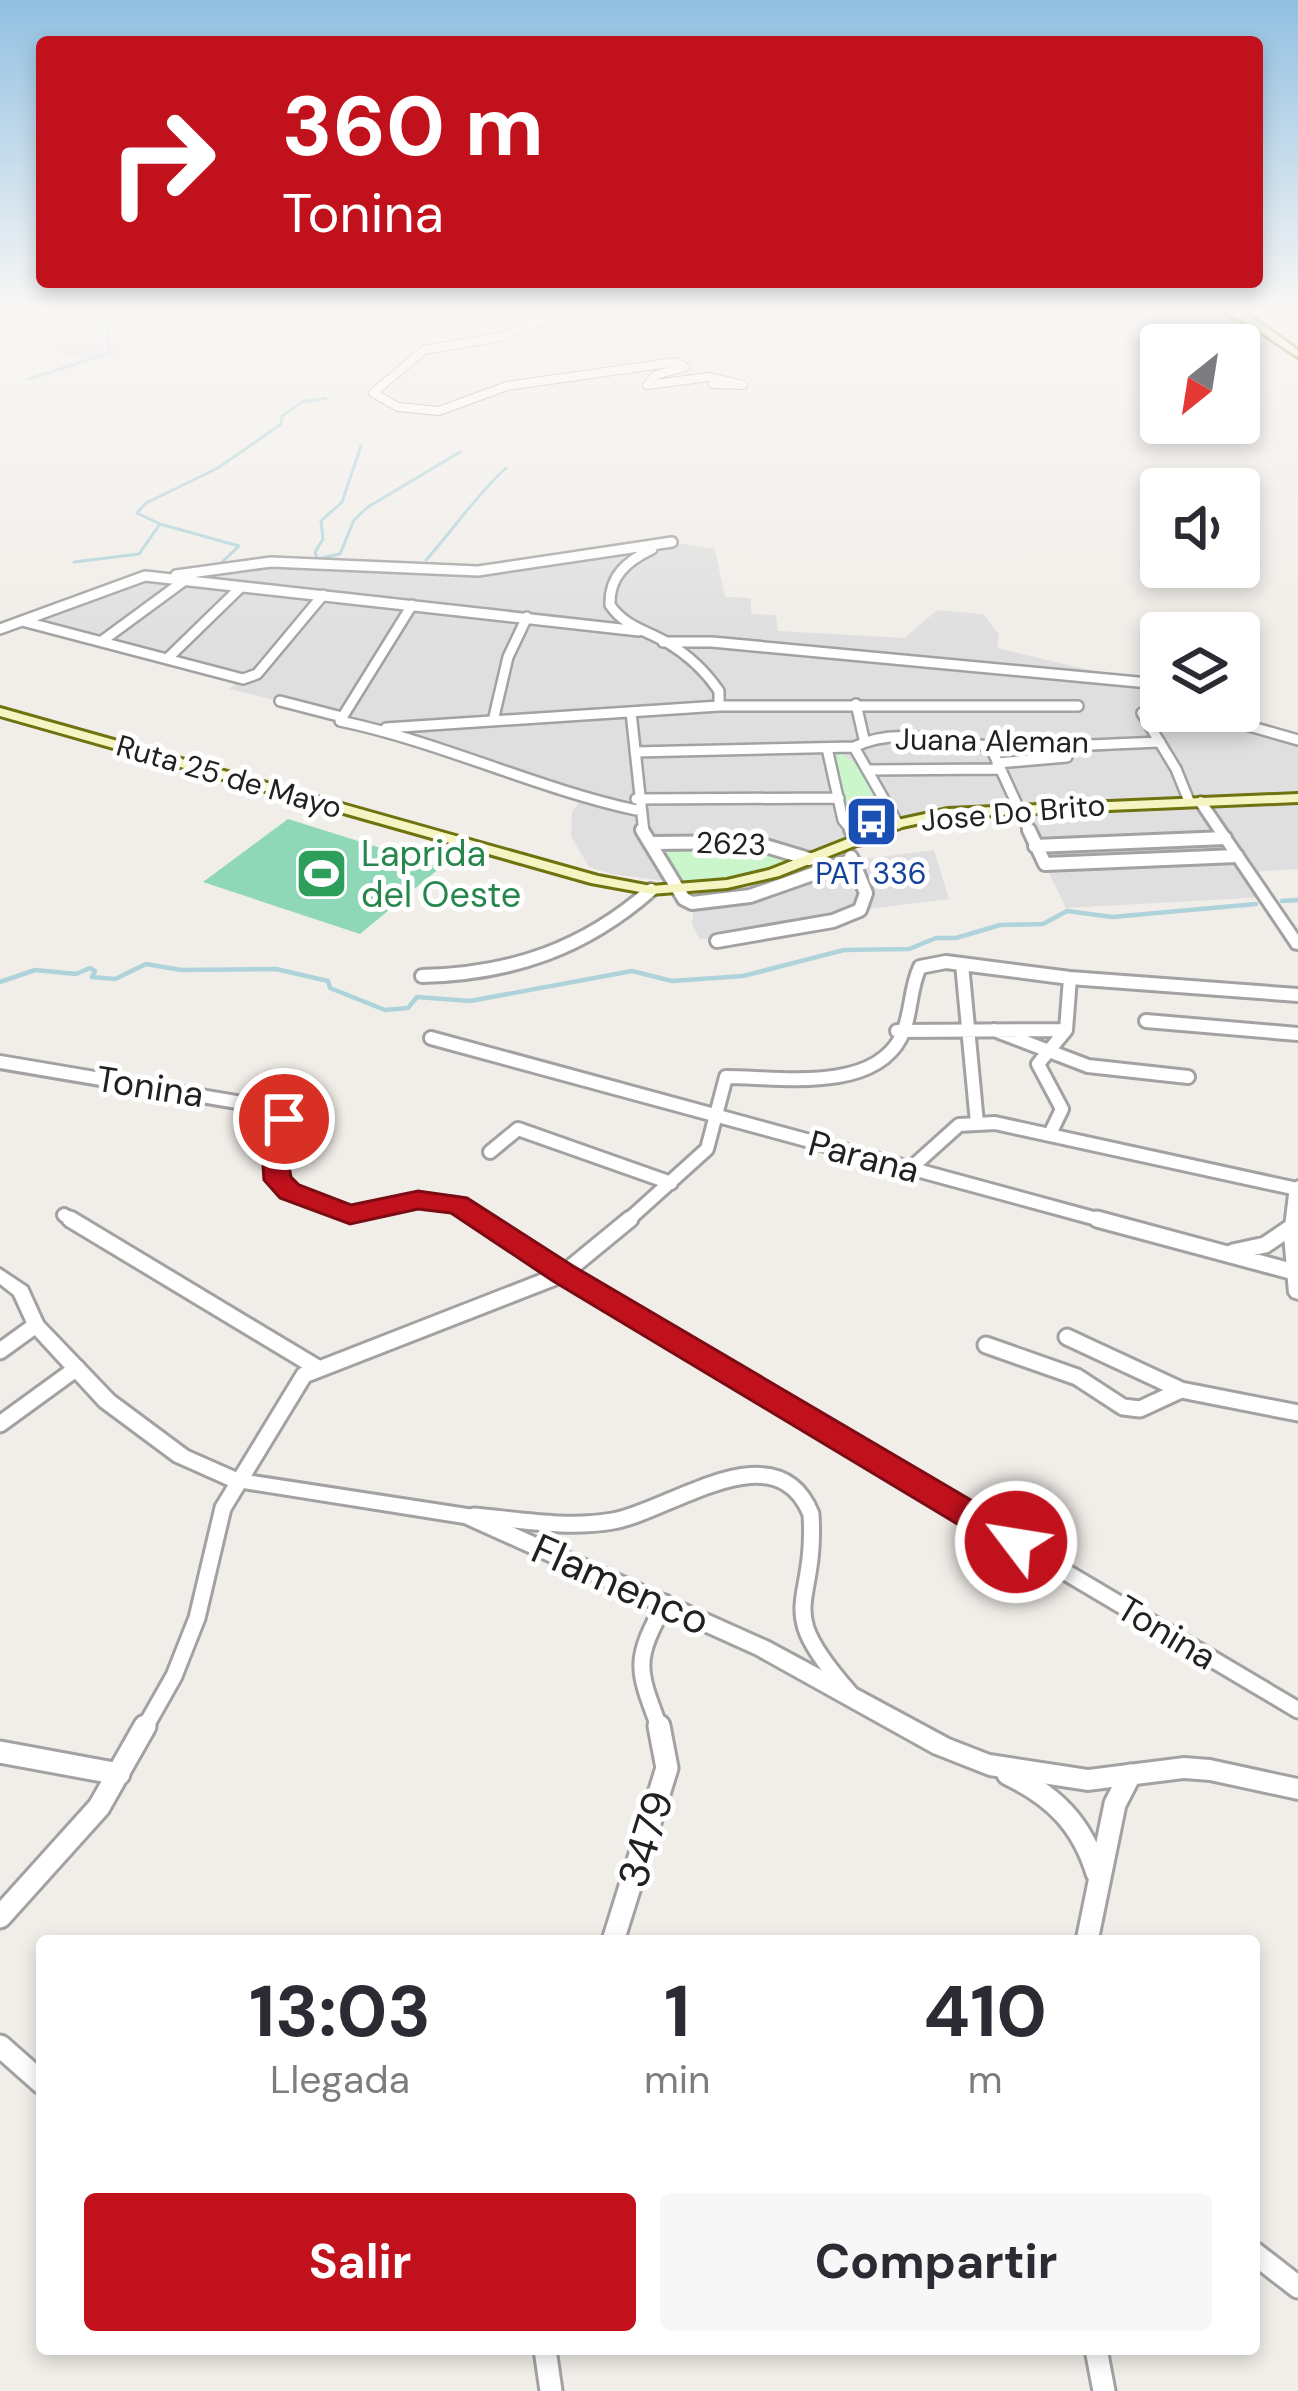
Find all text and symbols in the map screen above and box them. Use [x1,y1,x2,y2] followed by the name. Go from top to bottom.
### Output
[282,72,544,181] text: 360 m
[84,84,240,240] icon: right
[282,178,444,249] text: Tonina
[1140,324,1260,444] north arrow
[1140,324,1260,732] map controls
[1140,468,1260,588] button: sound
[1140,612,1260,732] button: layers
[895,719,1089,762] street label: Juana Aleman
[112,726,346,827] street label: Ruta 25 de Mayo
[919,785,1107,840] street label: Jose Do Brito
[843,794,899,850] bus stop icon: PAT 336
[695,823,767,864] street label: 2623
[361,830,521,918] place label: Laprida del Oeste
[294,846,350,902] sports icon: Laprida del Oeste
[815,854,927,893] place label: PAT 336
[93,1055,207,1118] street label: Tonina
[233,1068,335,1170] pin
[251,1086,317,1152] icon: arrive
[803,1119,924,1194] street label: Parana
[953,1479,1079,1605] position arrow
[523,1521,718,1648] street label: Flamenco
[1108,1585,1225,1680] street label: Tonina
[605,1784,686,1894] street label: 3479
[249,1965,431,2058] text: 13:03
[664,1965,690,2058] text: 1
[923,1965,1047,2058] text: 410
[270,2054,410,2105] text: Llegada
[644,2054,710,2105] text: min
[968,2054,1003,2105] text: m
[84,2193,636,2331] button: Salir
[660,2193,1212,2331] button: Compartir

